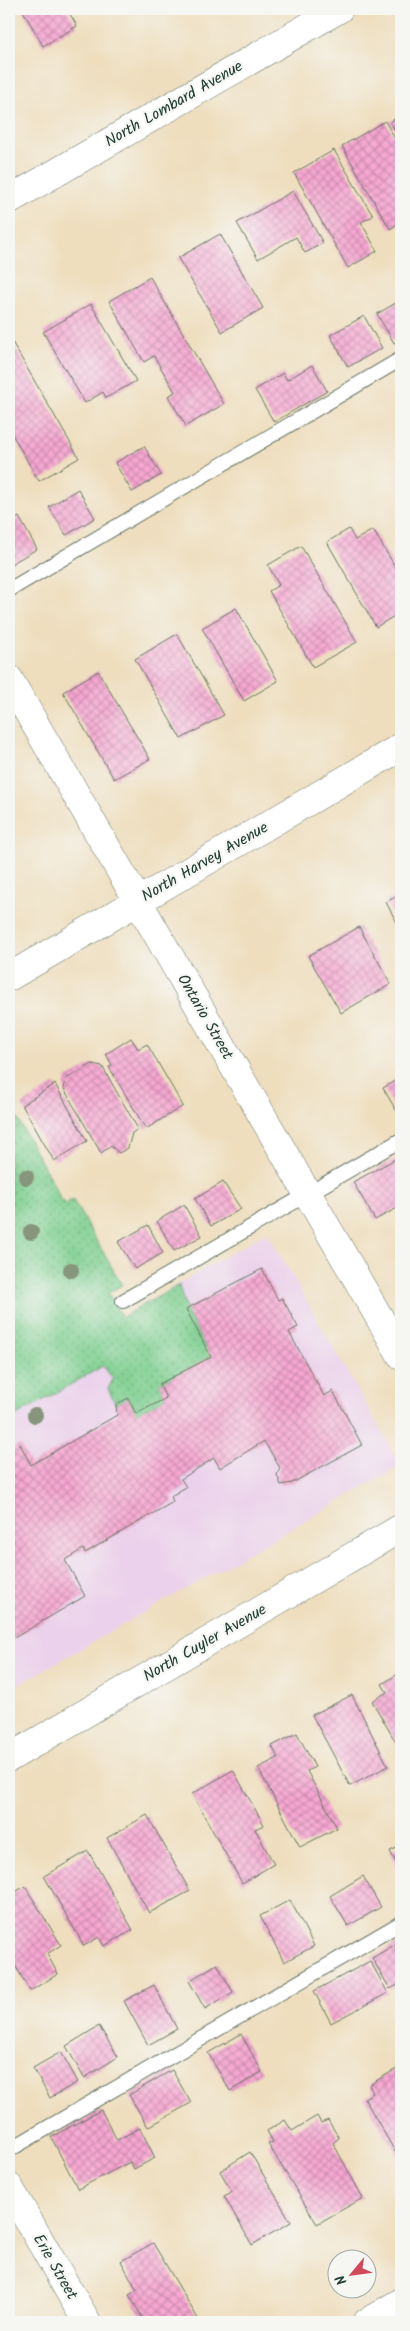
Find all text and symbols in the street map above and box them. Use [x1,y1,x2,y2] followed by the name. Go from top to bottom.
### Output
[100,54,248,154] street label: North Lombard Avenue
[137,815,273,909] street label: North Harvey Avenue
[170,969,240,1065] street label: Ontario Street
[138,1597,272,1689] street label: North Cuyler Avenue
[26,2229,84,2305] street label: Erie Street
[328,2248,378,2298] north arrow
[330,2270,353,2289] text: N

